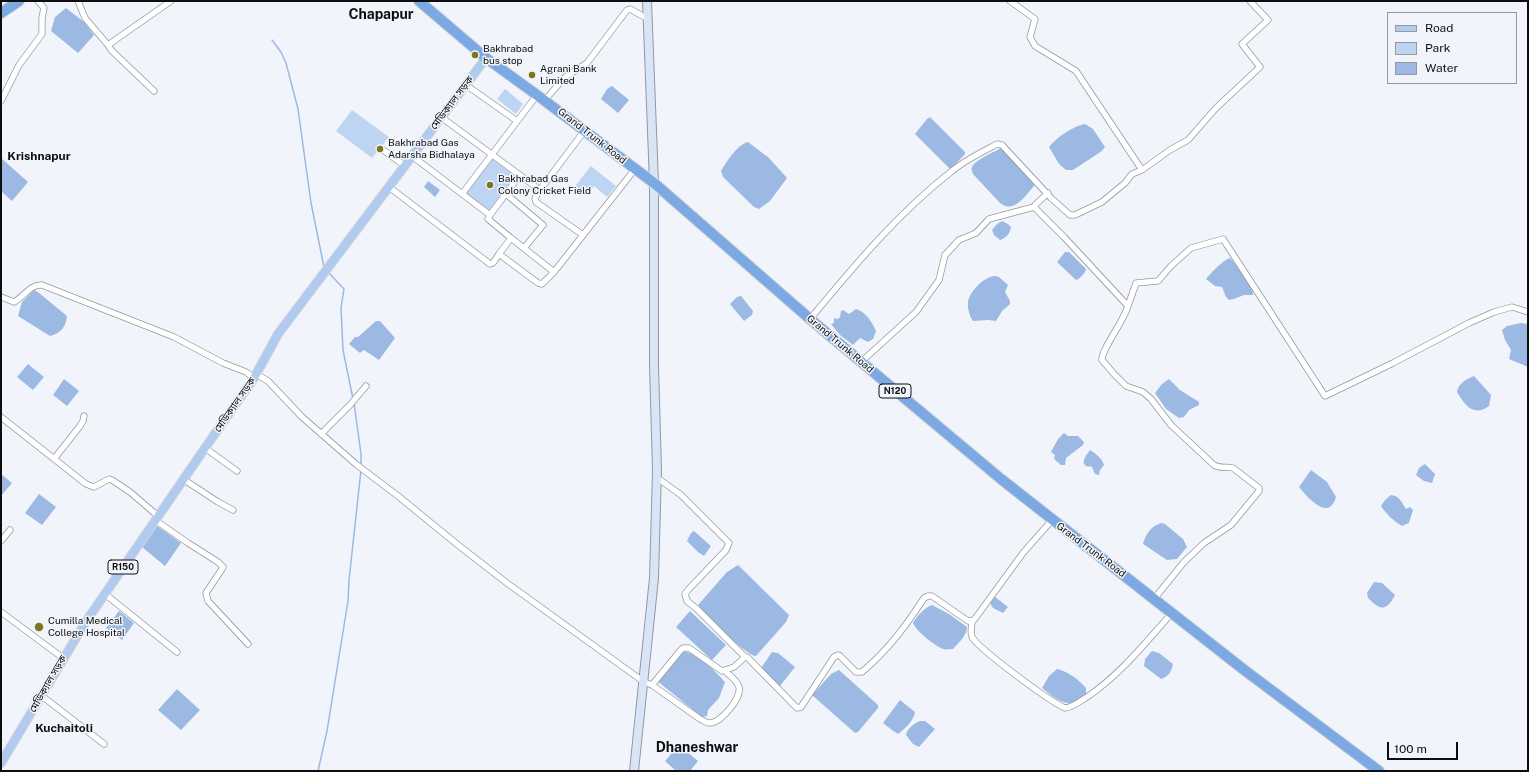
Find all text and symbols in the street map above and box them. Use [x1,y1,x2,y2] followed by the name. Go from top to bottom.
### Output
[348,7,414,23] district label: Chapapur
[1387,12,1517,84] legend
[1425,21,1453,35] text: Road
[1425,41,1451,55] text: Park
[483,43,533,66] place label: Bakhrabad bus stop
[470,50,480,60] marker: Bakhrabad bus stop
[1425,61,1458,75] text: Water
[540,63,597,86] place label: Agrani Bank Limited
[527,70,537,80] marker: Agrani Bank Limited
[428,74,476,132] street label: মেডিক্যাল সড়ক
[555,106,629,166] street label: Grand Trunk Road
[388,137,475,160] place label: Bakhrabad Gas Adarsha Bidhalaya
[375,144,385,154] marker: Bakhrabad Gas Adarsha Bidhalaya
[7,149,71,163] district label: Krishnapur
[498,173,591,196] place label: Bakhrabad Gas Colony Cricket Field
[485,180,495,190] marker: Bakhrabad Gas Colony Cricket Field
[804,313,876,375] street label: Grand Trunk Road
[212,375,258,435] street label: মেডিক্যাল সড়ক
[879,384,911,398] road number: N120
[1054,520,1128,580] street label: Grand Trunk Road
[108,560,138,574] road number: R150
[48,615,125,638] place label: Cumilla Medical College Hospital
[33,621,45,633] marker: Cumilla Medical College Hospital
[27,653,69,715] street label: মেডিক্যাল সড়ক
[35,721,93,735] district label: Kuchaitoli
[1389,734,1460,760] scale bar
[656,740,738,756] district label: Dhaneshwar
[1394,742,1427,756] text: 100 m

